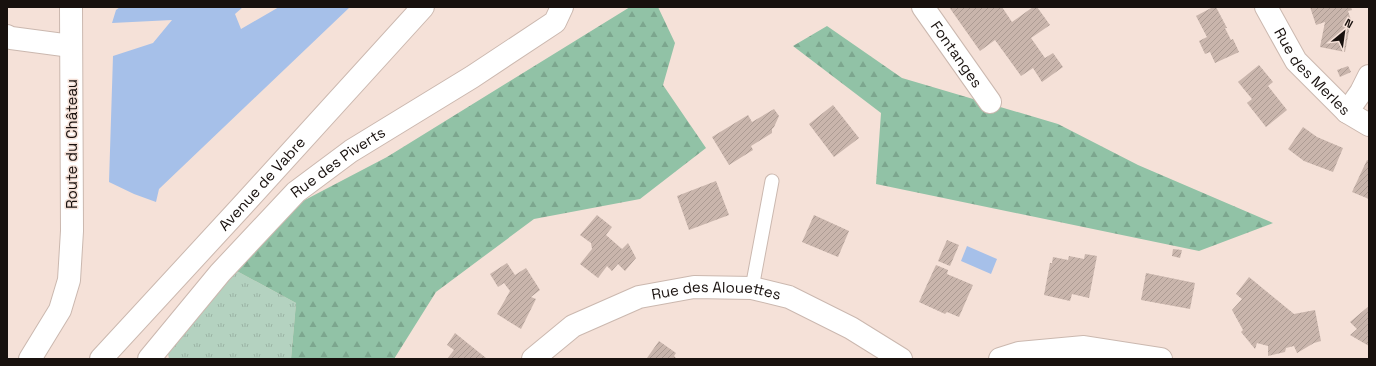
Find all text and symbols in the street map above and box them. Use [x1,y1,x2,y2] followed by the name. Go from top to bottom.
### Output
[1324,12,1364,52] north arrow
[1342,15,1355,31] text: N
[927,17,987,91] street label: Fontanges
[1270,24,1355,119] street label: Rue des Merles
[62,79,81,209] street label: Route du Château
[287,122,389,202] street label: Rue des Piverts
[214,132,309,234] street label: Avenue de Vabre
[650,277,783,304] street label: Rue des Alouettes

